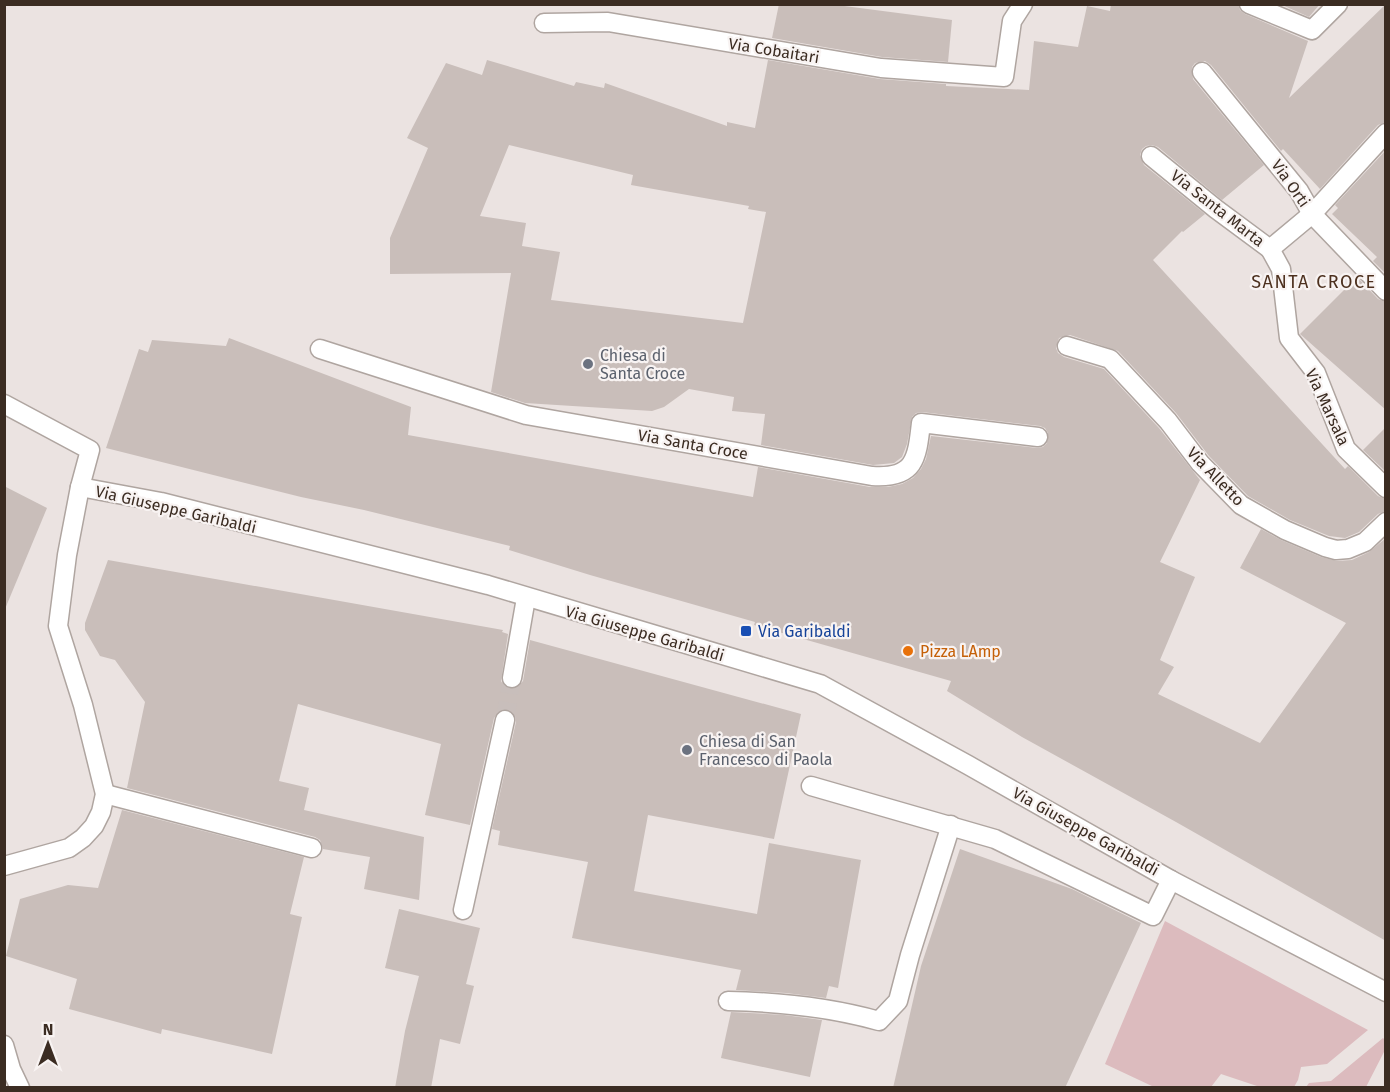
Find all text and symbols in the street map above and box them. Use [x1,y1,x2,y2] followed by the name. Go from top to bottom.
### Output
[727,34,821,67] street label: Via Cobaitari
[1267,156,1314,211] street label: Via Orti
[1167,166,1268,251] street label: Via Santa Marta
[1251,271,1377,293] district label: SANTA CROCE
[600,346,685,383] place label: Chiesa di Santa Croce
[581,357,595,371] marker: Chiesa di Santa Croce
[1301,366,1354,449] street label: Via Marsala
[636,425,750,464] street label: Via Santa Croce
[1183,443,1248,510] street label: Via Alletto
[94,482,258,537] street label: Via Giuseppe Garibaldi
[563,602,727,665] street label: Via Giuseppe Garibaldi
[758,622,850,641] place label: Via Garibaldi
[739,624,753,638] marker: Via Garibaldi
[920,642,1001,661] place label: Pizza LAmp
[901,644,915,658] marker: Pizza LAmp
[699,732,833,769] place label: Chiesa di San Francesco di Paola
[680,743,694,757] marker: Chiesa di San Francesco di Paola
[1009,783,1162,880] street label: Via Giuseppe Garibaldi
[18,1014,78,1074] north arrow
[43,1020,53,1039] text: N

